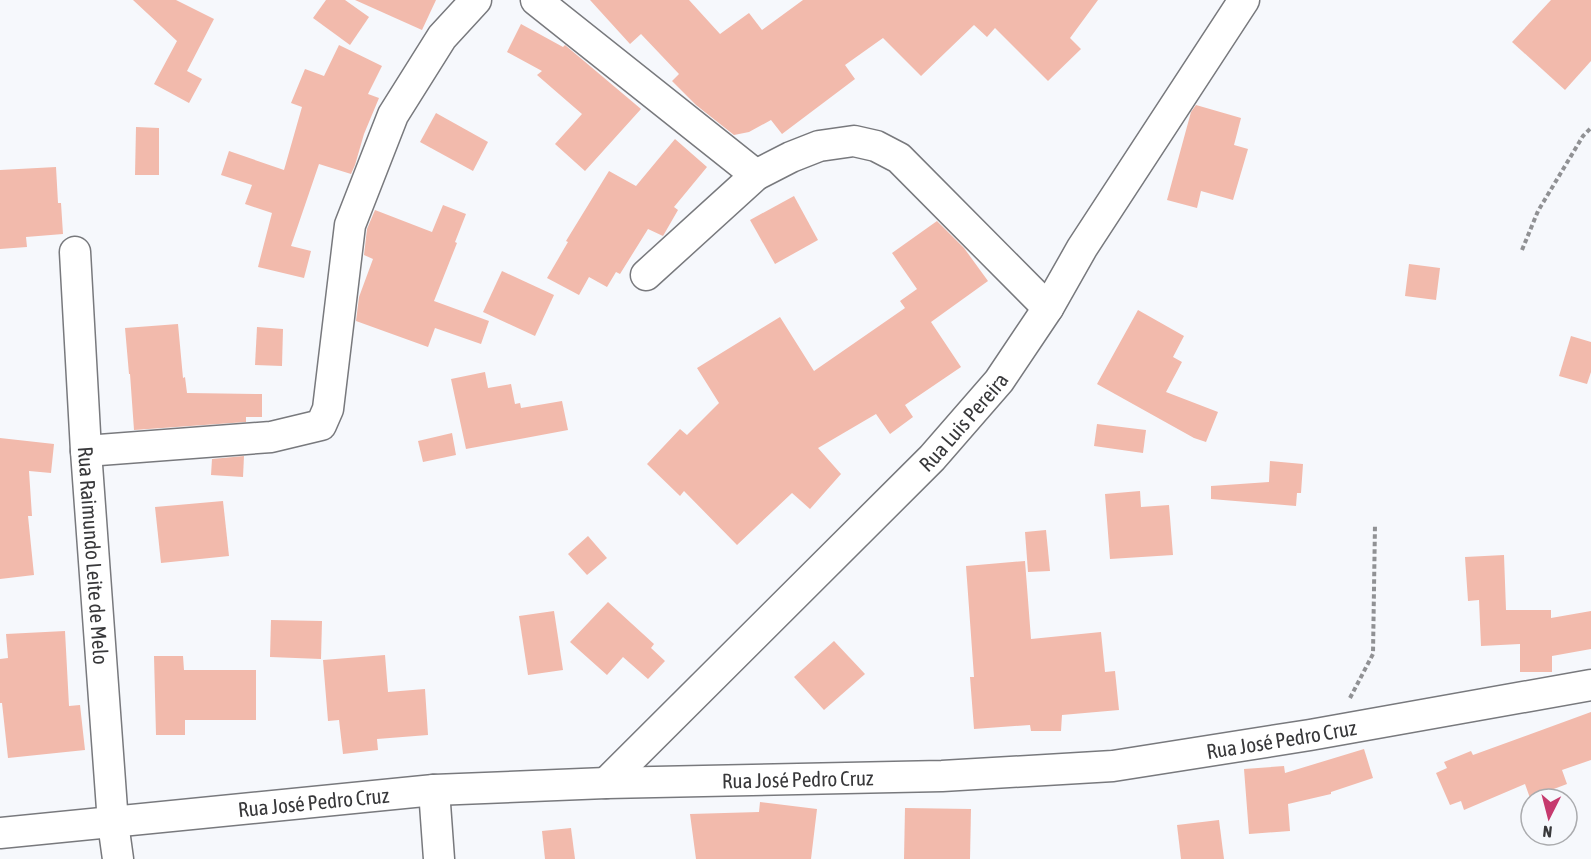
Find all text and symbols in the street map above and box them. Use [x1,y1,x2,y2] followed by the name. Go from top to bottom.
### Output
[914,369,1013,476] street label: Rua Luis Pereira
[74,445,113,665] street label: Rua Raimundo Leite de Melo
[1205,715,1359,763] street label: Rua José Pedro Cruz
[722,765,874,793] street label: Rua José Pedro Cruz
[237,782,391,821] street label: Rua José Pedro Cruz
[1519,787,1579,847] north arrow
[1542,822,1553,841] text: N

